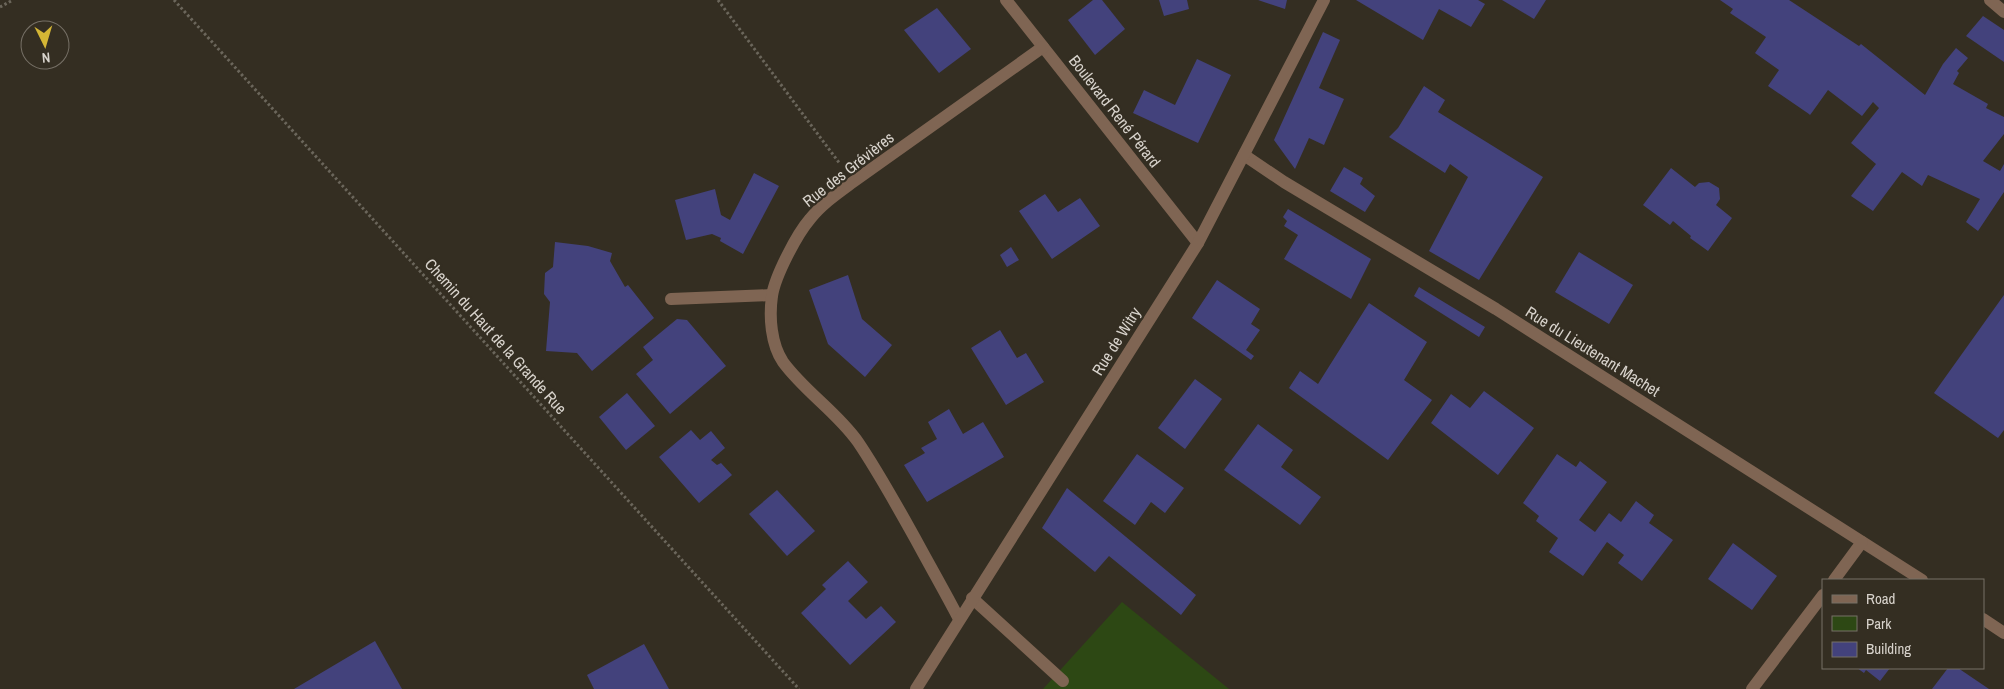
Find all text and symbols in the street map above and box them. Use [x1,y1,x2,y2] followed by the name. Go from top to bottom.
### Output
[20,20,70,70] north arrow
[41,49,51,67] text: N
[1064,50,1166,172] street label: Boulevard René Pérard
[798,126,898,212] street label: Rue des Grévières
[420,253,572,419] street label: Chemin du Haut de la Grande Rue
[1522,301,1665,401] street label: Rue du Lieutenant Machet
[1086,302,1146,379] street label: Rue de Witry
[1822,579,1984,669] legend
[1866,588,1895,609] text: Road
[1866,613,1892,634] text: Park
[1866,638,1911,659] text: Building

